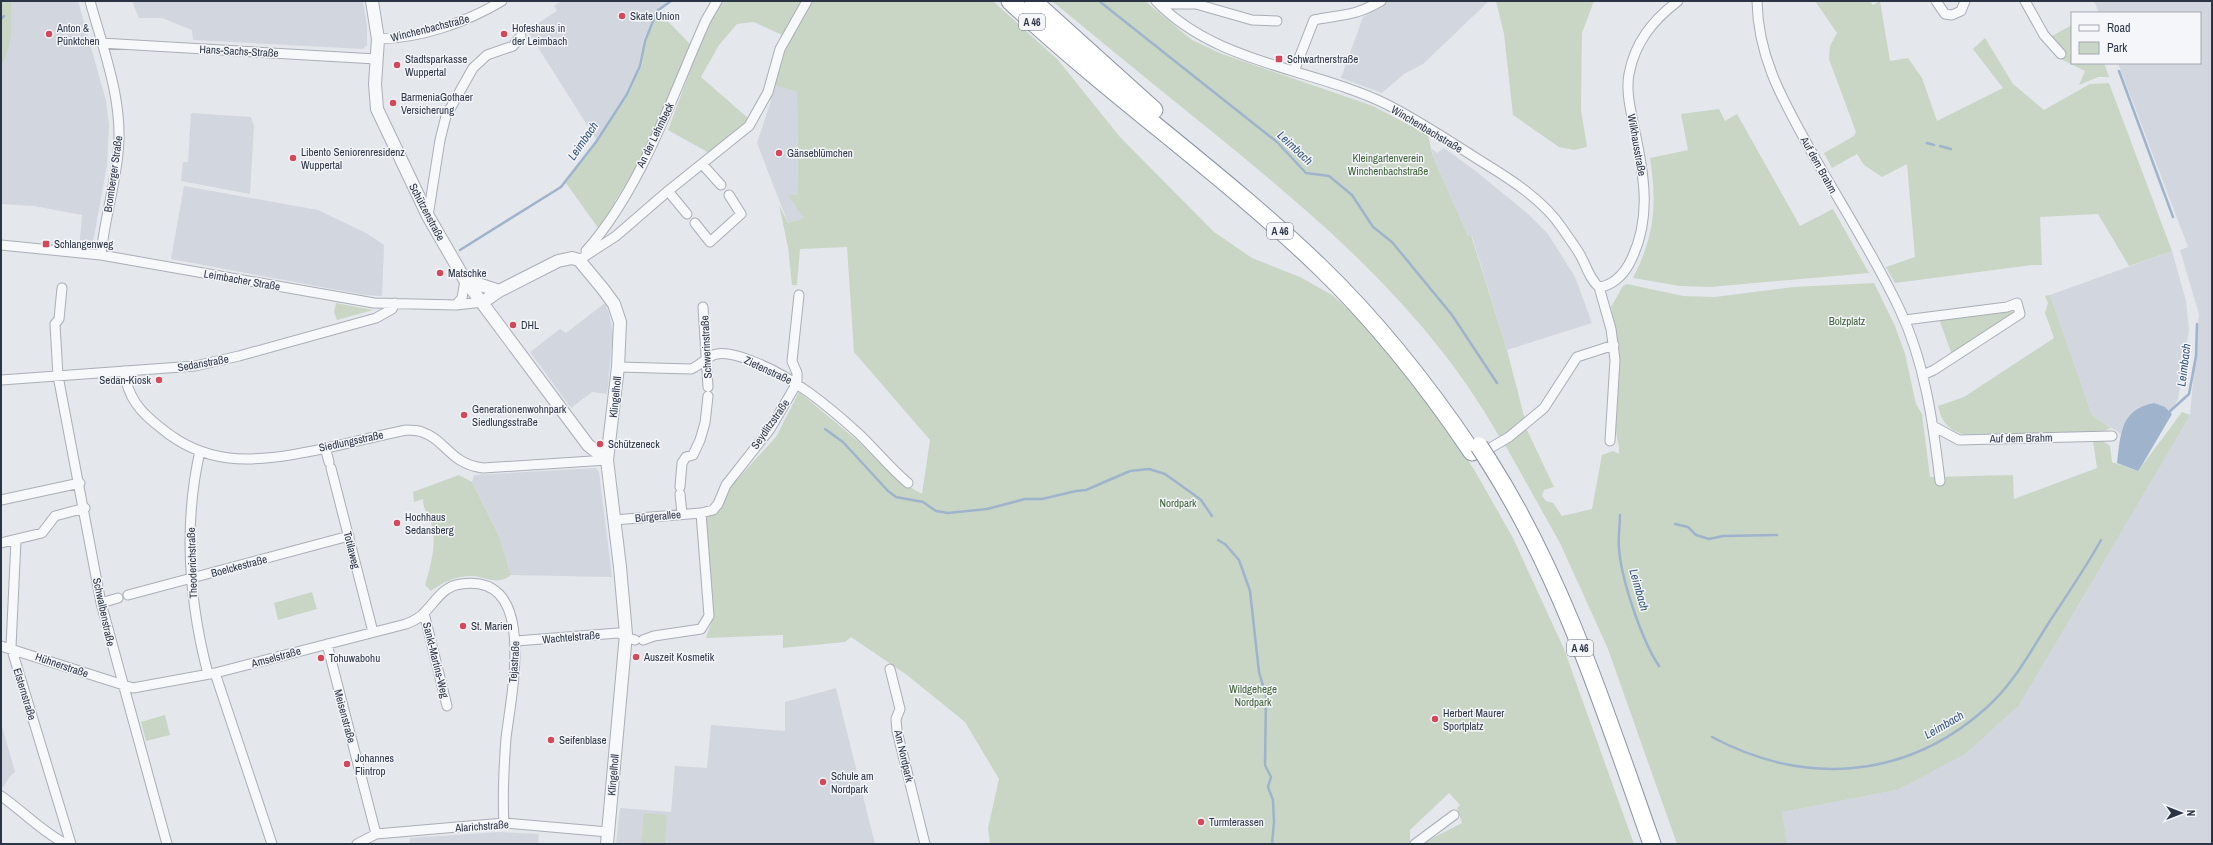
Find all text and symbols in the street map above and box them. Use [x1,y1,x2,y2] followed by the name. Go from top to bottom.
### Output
[630,9,680,23] place label: Skate Union
[389,11,471,45] street label: Winchenbachstraße
[617,11,627,21] marker: Skate Union
[2071,12,2201,64] legend
[1019,14,1045,30] road number: A 46
[2107,20,2131,36] text: Road
[56,21,100,48] place label: Anton & Pünktchen
[512,21,567,48] place label: Hofeshaus in der Leimbach
[44,29,54,39] marker: Anton & Pünktchen
[499,29,509,39] marker: Hofeshaus in der Leimbach
[2107,40,2127,56] text: Park
[199,42,279,60] street label: Hans-Sachs-Straße
[405,52,467,79] place label: Stadtsparkasse Wuppertal
[1287,52,1358,66] place label: Schwartnerstraße
[1274,54,1284,64] marker: Schwartnerstraße
[392,60,402,70] marker: Stadtsparkasse Wuppertal
[401,90,473,117] place label: BarmeniaGothaer Versicherung
[388,98,398,108] marker: BarmeniaGothaer Versicherung
[633,100,677,171] street label: An der Lehmbeck
[1389,102,1465,156] street label: Winchenbachstraße
[1625,113,1649,177] street label: Wilkhausstraße
[564,119,602,163] water label: Leimbach
[1274,127,1316,169] water label: Leimbach
[1797,133,1840,196] street label: Auf dem Brahm
[101,135,125,213] street label: Bromberger Straße
[301,145,405,172] place label: Libento Seniorenresidenz Wuppertal
[787,146,853,160] place label: Gänseblümchen
[774,148,784,158] marker: Gänseblümchen
[1348,151,1428,178] park label: Kleingartenverein Winchenbachstraße
[288,153,298,163] marker: Libento Seniorenresidenz Wuppertal
[406,181,448,243] street label: Schützenstraße
[1267,223,1293,239] road number: A 46
[54,237,113,251] place label: Schlangenweg
[41,239,51,249] marker: Schlangenweg
[203,266,281,294] street label: Leimbacher Straße
[448,266,487,280] place label: Matschke
[435,268,445,278] marker: Matschke
[1829,314,1866,328] park label: Bolzplatz
[697,315,715,379] street label: Schwerinstraße
[521,318,539,332] place label: DHL
[508,320,518,330] marker: DHL
[2173,343,2195,387] water label: Leimbach
[176,352,230,374] street label: Sedanstraße
[742,353,794,387] street label: Zietenstraße
[99,373,151,387] place label: Sedan-Kiosk
[154,375,164,385] marker: Sedan-Kiosk
[606,376,624,418] street label: Klingelholl
[748,396,792,452] street label: Seydlitzstraße
[472,402,567,429] place label: Generationenwohnpark Siedlungsstraße
[459,410,469,420] marker: Generationenwohnpark Siedlungsstraße
[317,427,385,455] street label: Siedlungsstraße
[1989,430,2052,446] street label: Auf dem Brahm
[608,437,660,451] place label: Schützeneck
[595,439,605,449] marker: Schützeneck
[1159,496,1197,510] park label: Nordpark
[634,507,682,525] street label: Bürgerallee
[405,510,454,537] place label: Hochhaus Sedansberg
[392,518,402,528] marker: Hochhaus Sedansberg
[184,527,200,599] street label: Theoderichstraße
[341,530,363,570] street label: Totilaweg
[209,552,269,580] street label: Boelckestraße
[1625,567,1653,613] water label: Leimbach
[90,576,118,648] street label: Schwalbenstraße
[471,619,513,633] place label: St. Marien
[420,621,452,699] street label: Sankt-Martins-Weg
[458,621,468,631] marker: St. Marien
[542,628,600,646] street label: Wachtelstraße
[1567,640,1593,656] road number: A 46
[506,641,522,683] street label: Tejastraße
[249,644,302,671] street label: Amselstraße
[34,649,90,681] street label: Hühnerstraße
[643,650,715,664] place label: Auszeit Kosmetik
[329,651,380,665] place label: Tohuwabohu
[631,652,641,662] marker: Auszeit Kosmetik
[316,653,326,663] marker: Tohuwabohu
[10,666,40,722] street label: Elsternstraße
[1229,682,1277,709] park label: Wildgehege Nordpark
[331,688,359,744] street label: Meisenstraße
[1443,706,1504,733] place label: Herbert Maurer Sportplatz
[1921,707,1967,743] water label: Leimbach
[1430,714,1440,724] marker: Herbert Maurer Sportplatz
[891,728,917,784] street label: Am Nordpark
[559,733,607,747] place label: Seifenblase
[546,735,556,745] marker: Seifenblase
[355,751,395,778] place label: Johannes Flintrop
[604,754,622,796] street label: Klingelholl
[342,759,352,769] marker: Johannes Flintrop
[831,769,874,796] place label: Schule am Nordpark
[818,777,828,787] marker: Schule am Nordpark
[2161,793,2201,833] north arrow
[2184,810,2198,816] text: N
[1209,815,1264,829] place label: Turmterassen
[454,817,509,835] street label: Alarichstraße
[1196,817,1206,827] marker: Turmterassen

